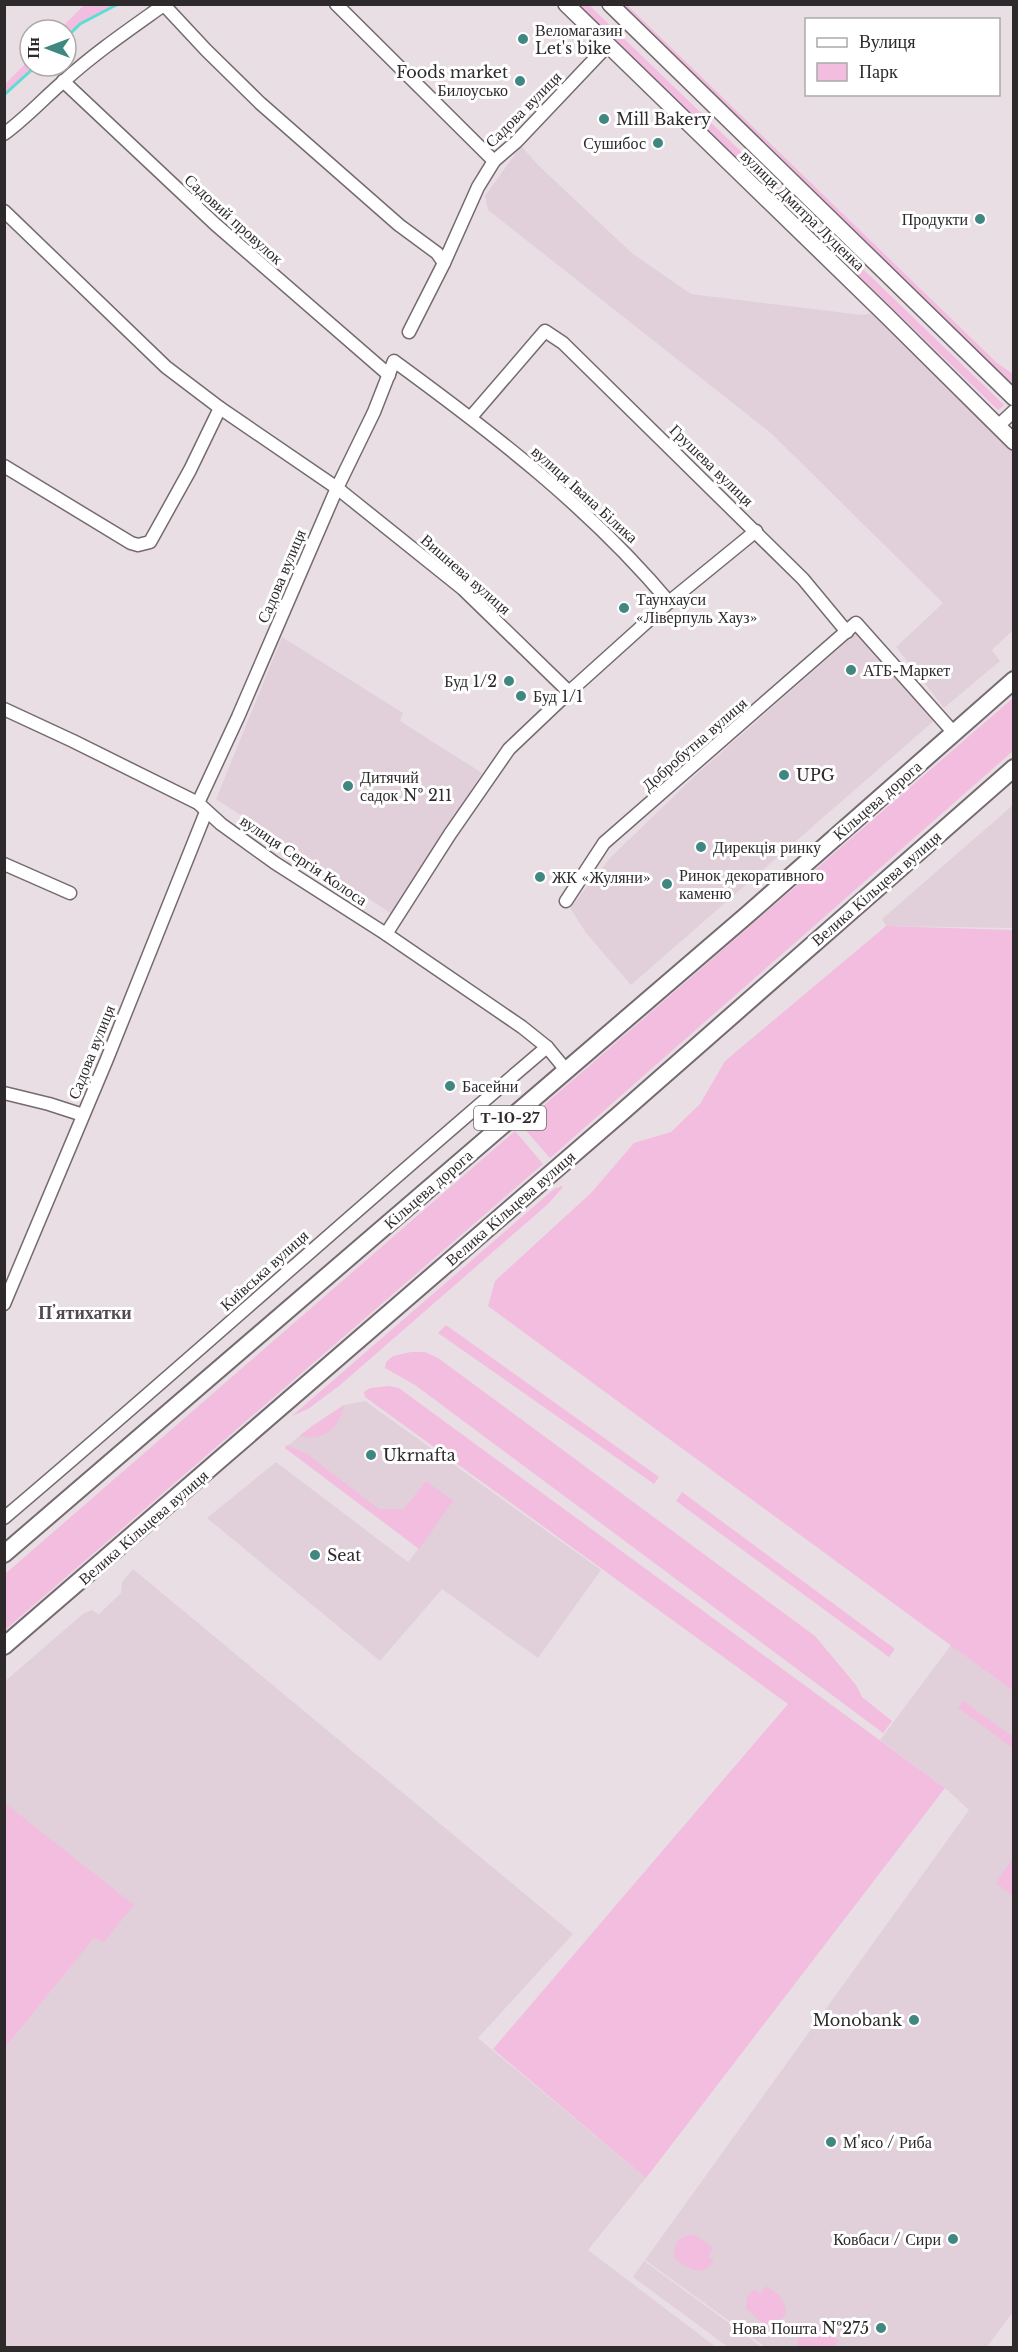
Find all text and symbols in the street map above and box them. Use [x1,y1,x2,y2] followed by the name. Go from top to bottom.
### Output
[18,18,78,78] north arrow
[805,18,1000,96] legend
[535,20,623,58] place label: Веломагазин Let's bike
[859,31,916,53] text: Вулиця
[516,32,530,46] marker: Веломагазин Let's bike
[23,37,43,59] text: Пн
[859,61,898,83] text: Парк
[396,62,508,100] place label: Foods market Билоусько
[481,66,566,151] street label: Садова вулиця
[513,74,527,88] marker: Foods market Билоусько
[616,109,712,129] place label: Mill Bakery
[597,112,611,126] marker: Mill Bakery
[583,133,646,153] place label: Сушибос
[651,136,665,150] marker: Сушибос
[737,145,869,275] street label: вулиця Дмитра Луценка
[181,169,288,269] street label: Садовий провулок
[902,209,968,229] place label: Продукти
[973,212,987,226] marker: Продукти
[666,420,759,511] street label: Грушева вулиця
[528,441,642,547] street label: вулиця Івана Білика
[252,526,310,626] street label: Садова вулиця
[417,529,516,619] street label: Вишнева вулиця
[636,589,758,627] place label: Таунхауси «Ліверпуль Хауз»
[617,601,631,615] marker: Таунхауси «Ліверпуль Хауз»
[863,660,950,680] place label: АТБ-Маркет
[844,663,858,677] marker: АТБ-Маркет
[444,671,497,691] place label: Буд 1/2
[502,674,516,688] marker: Буд 1/2
[533,686,583,706] place label: Буд 1/1
[514,689,528,703] marker: Буд 1/1
[637,693,751,795] street label: Добробутна вулиця
[829,756,925,844] street label: Кільцева дорога
[796,765,835,785] place label: UPG
[360,767,452,805] place label: Дитячий садок № 211
[777,768,791,782] marker: UPG
[341,779,355,793] marker: Дитячий садок № 211
[237,810,371,910] street label: вулиця Сергія Колоса
[807,826,945,950] street label: Велика Кільцева вулиця
[713,837,821,857] place label: Дирекція ринку
[694,840,708,854] marker: Дирекція ринку
[679,865,824,903] place label: Ринок декоративного каменю
[552,867,651,887] place label: ЖК «Жуляни»
[533,870,547,884] marker: ЖК «Жуляни»
[660,877,674,891] marker: Ринок декоративного каменю
[63,1001,119,1102] street label: Садова вулиця
[462,1076,519,1096] place label: Басейни
[443,1079,457,1093] marker: Басейни
[474,1106,546,1130] road number: Т-10-27
[380,1145,476,1233] street label: Кільцева дорога
[441,1146,579,1270] street label: Велика Кільцева вулиця
[216,1225,313,1315] street label: Київська вулиця
[38,1302,132,1324] district label: Пʼятихатки
[383,1445,456,1465] place label: Ukrnafta
[364,1448,378,1462] marker: Ukrnafta
[74,1465,212,1589] street label: Велика Кільцева вулиця
[327,1545,361,1565] place label: Seat
[308,1548,322,1562] marker: Seat
[813,2010,902,2030] place label: Monobank
[907,2013,921,2027] marker: Monobank
[843,2132,932,2152] place label: М'ясо / Риба
[824,2135,838,2149] marker: М'ясо / Риба
[833,2229,941,2249] place label: Ковбаси / Сири
[946,2232,960,2246] marker: Ковбаси / Сири
[732,2318,869,2338] place label: Нова Пошта №275
[874,2321,888,2335] marker: Нова Пошта №275

